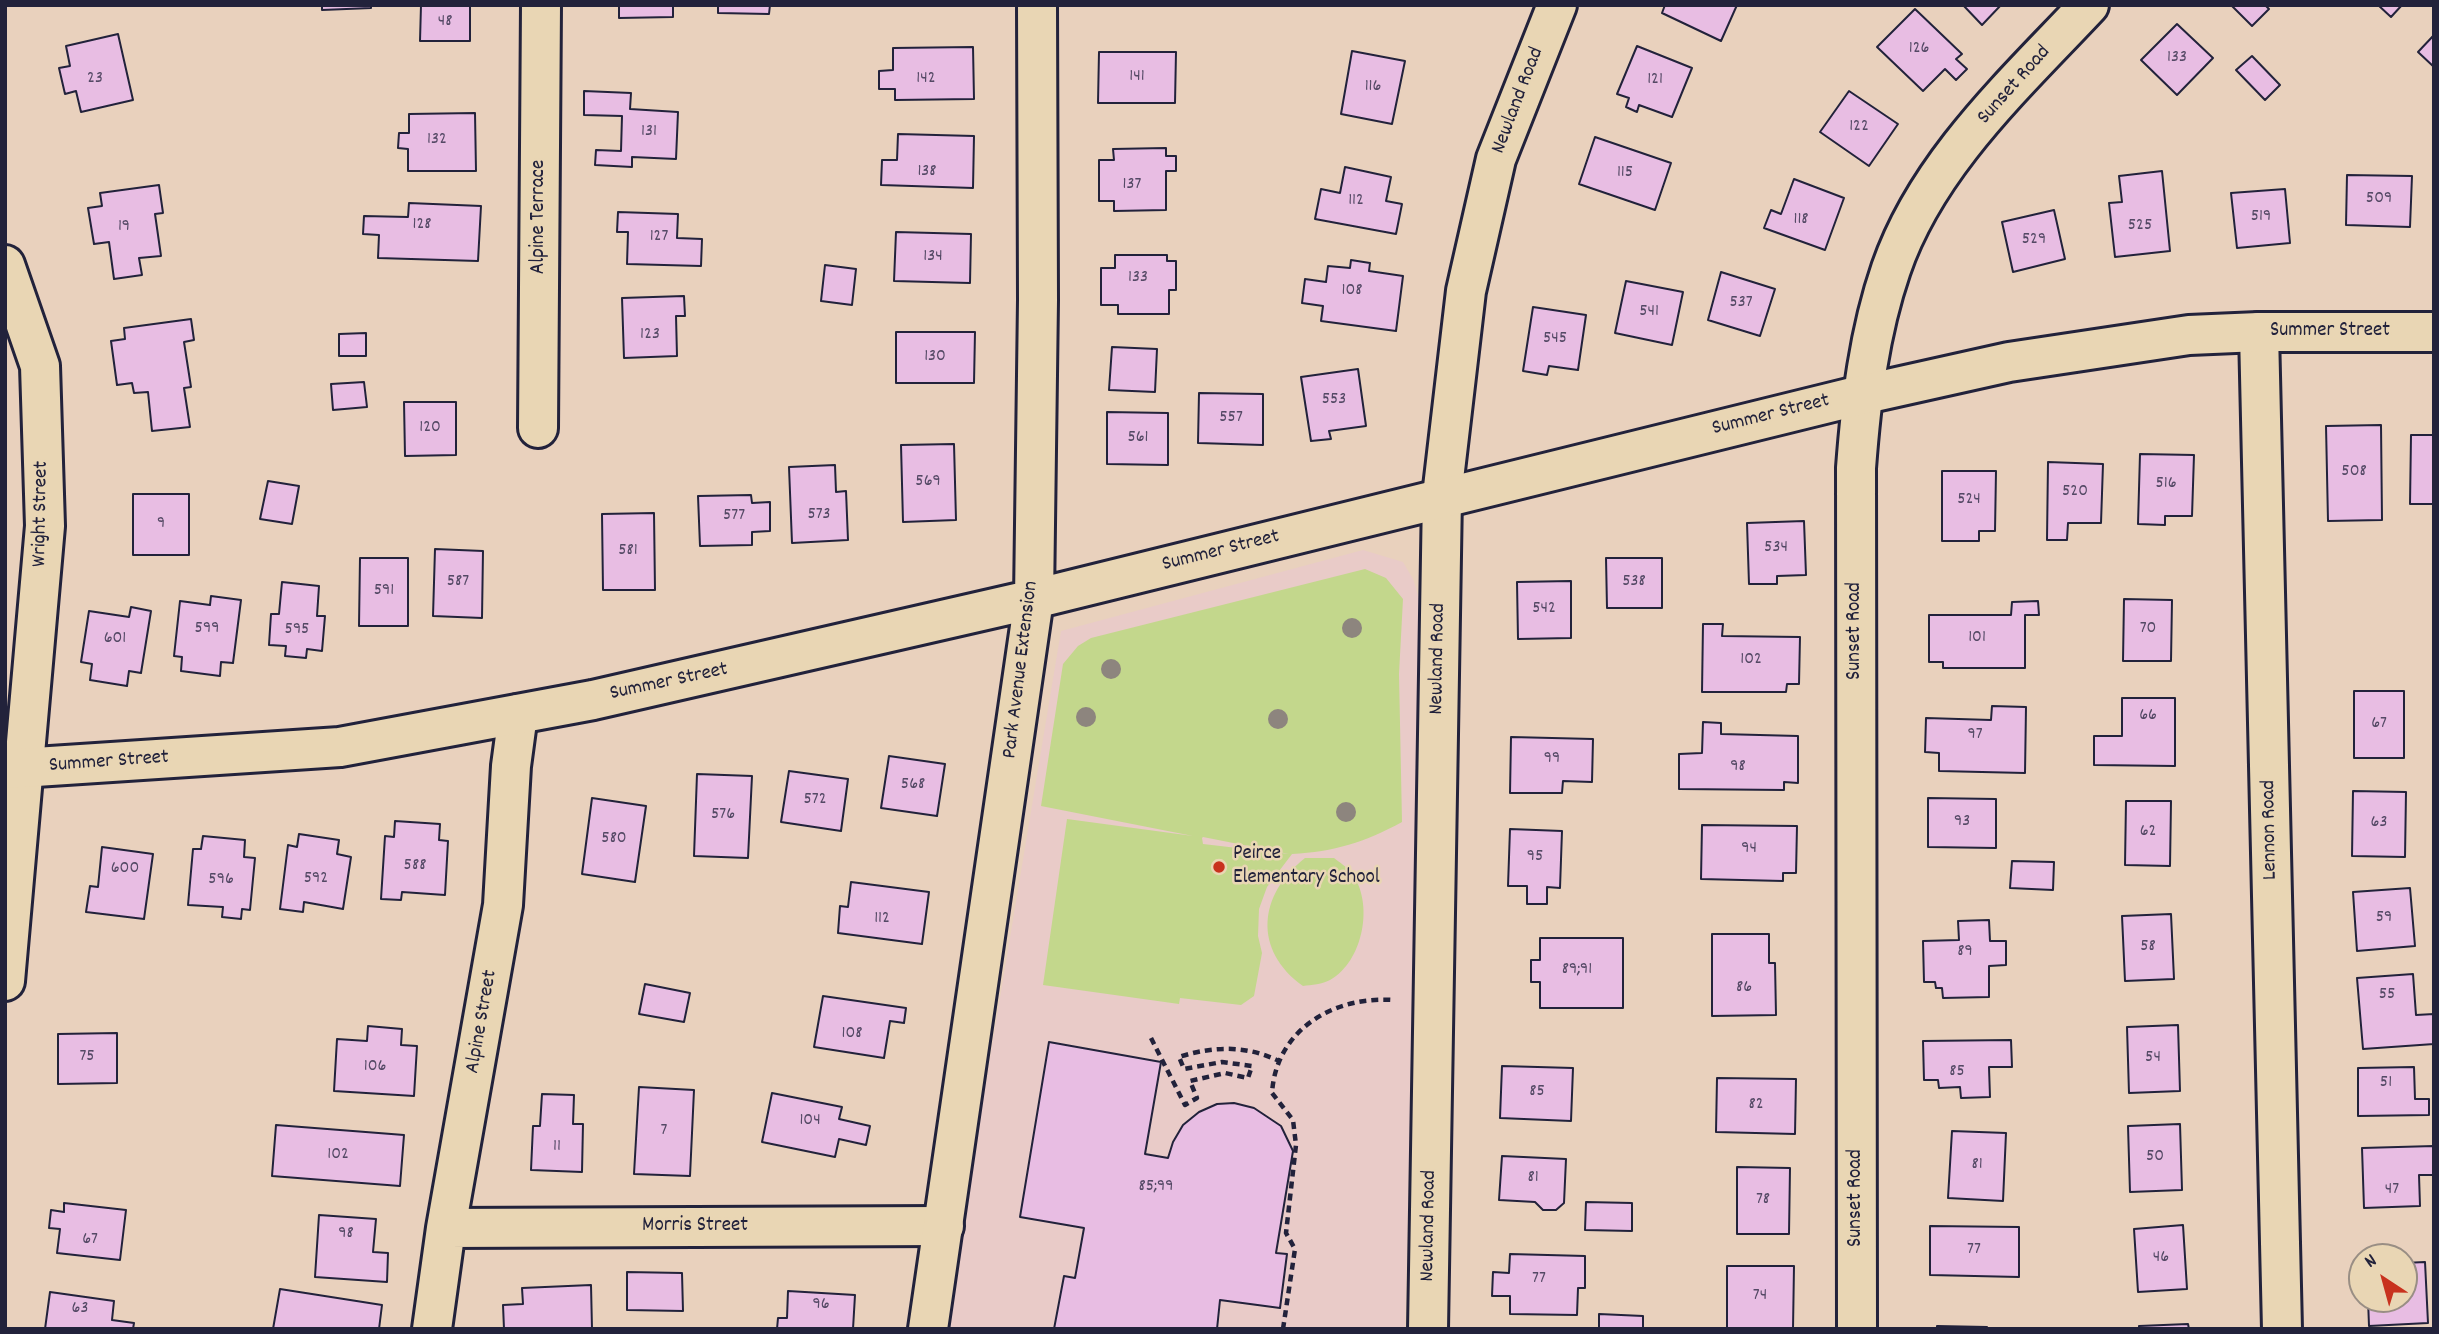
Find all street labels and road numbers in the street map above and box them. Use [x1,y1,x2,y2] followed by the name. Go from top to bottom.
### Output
[1973,41,2057,131] street label: Sunset Road
[1487,44,1551,158] street label: Newland Road
[527,160,553,274] street label: Alpine Terrace
[2270,319,2390,345] street label: Summer Street
[1710,389,1832,443] street label: Summer Street
[28,461,56,567] street label: Wright Street
[1160,525,1282,579] street label: Summer Street
[999,580,1045,760] street label: Park Avenue Extension
[1843,582,1869,680] street label: Sunset Road
[1425,603,1453,715] street label: Newland Road
[608,658,730,708] street label: Summer Street
[48,746,170,780] street label: Summer Street
[2258,780,2284,880] street label: Lennon Road
[461,968,505,1076] street label: Alpine Street
[1844,1149,1870,1247] street label: Sunset Road
[1416,1170,1444,1282] street label: Newland Road
[642,1214,748,1240] street label: Morris Street

